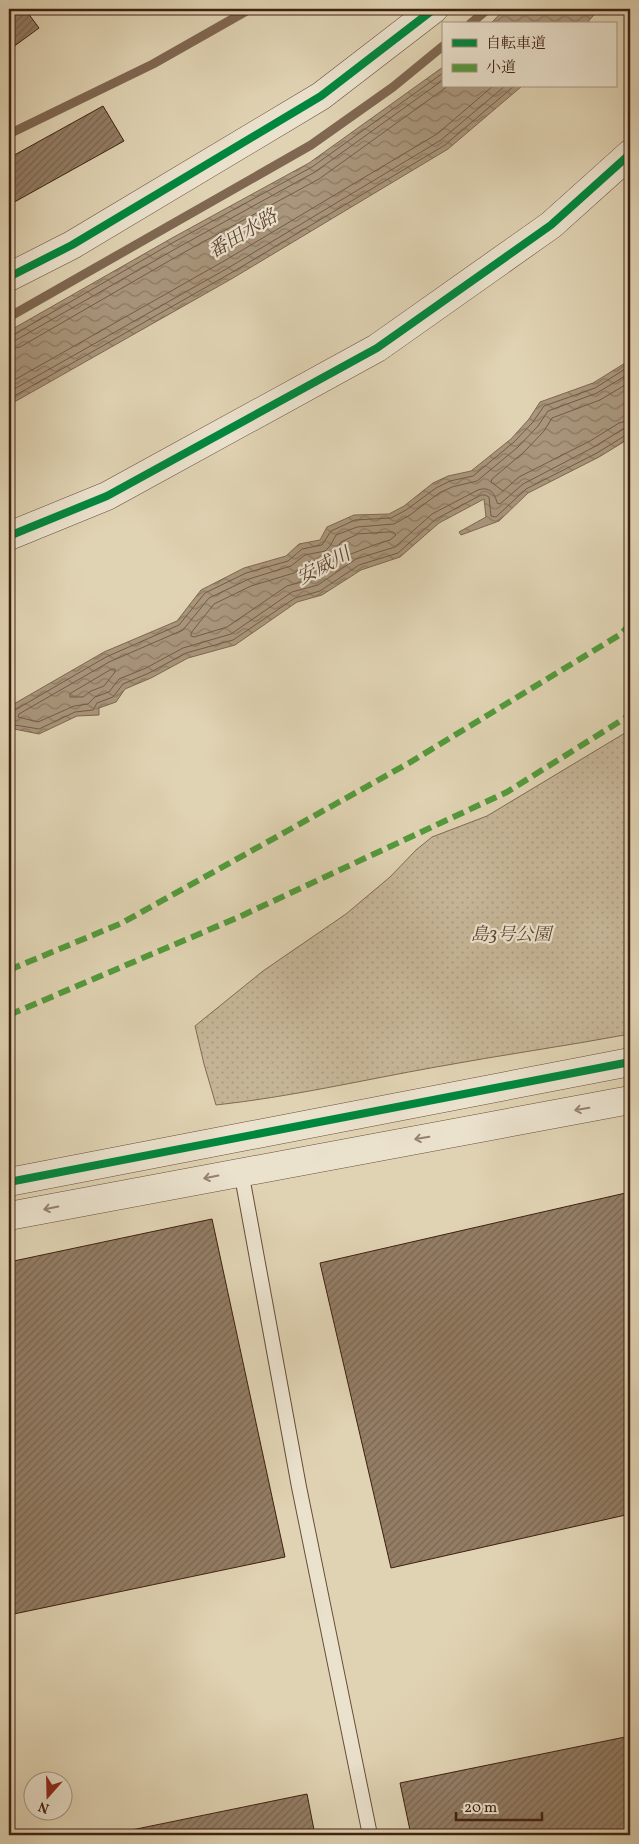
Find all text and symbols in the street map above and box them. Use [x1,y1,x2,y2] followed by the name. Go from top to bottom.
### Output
[442,22,616,88] legend
[486,34,546,55] text: 自転車道
[486,58,516,79] text: 小道
[204,203,284,265] water label: 番田水路
[293,541,357,592] water label: 安威川
[471,923,554,948] park label: 島3号公園
[575,1104,591,1114] one-way arrow
[415,1134,431,1143] one-way arrow
[203,1173,219,1182] one-way arrow
[44,1203,60,1213] one-way arrow
[22,1772,72,1822] north arrow
[456,1789,543,1821] scale bar
[36,1796,52,1817] text: N
[464,1798,497,1819] text: 20 m

